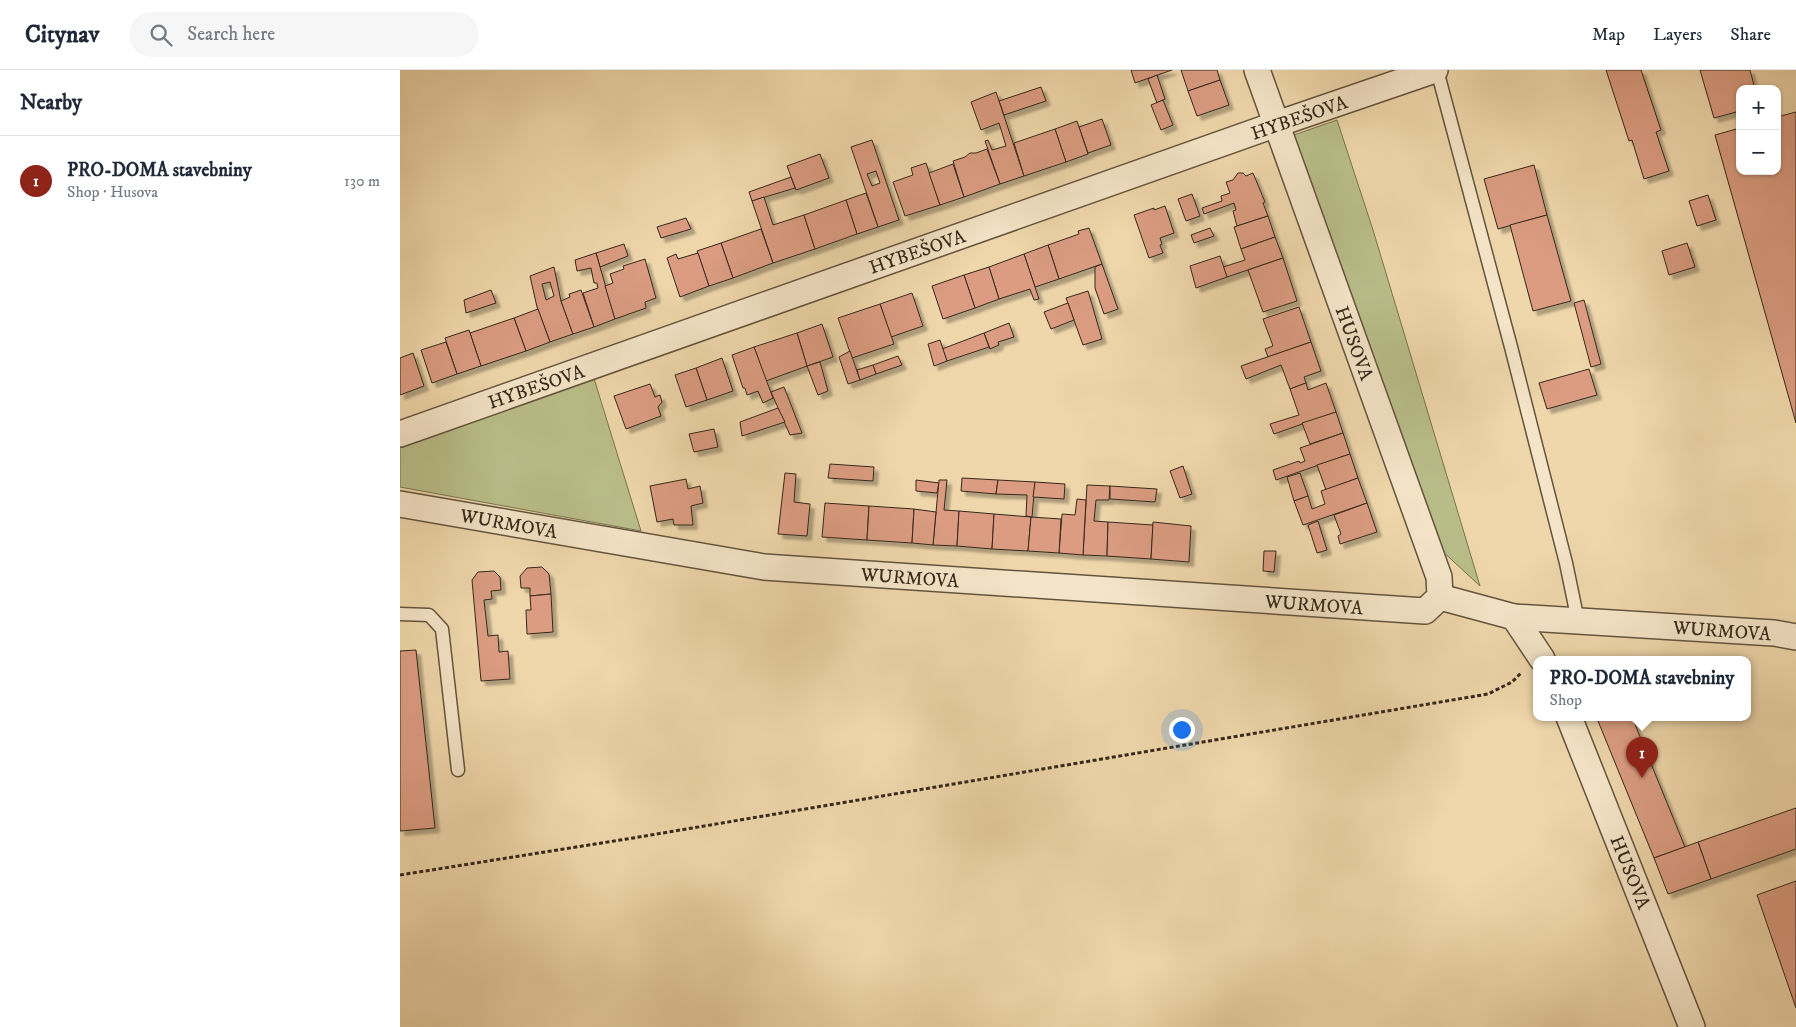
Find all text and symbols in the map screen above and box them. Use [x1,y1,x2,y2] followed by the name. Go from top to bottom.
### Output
[129,12,479,57] search box
[25,20,99,50] text: Citynav
[147,21,175,49] icon: search
[187,23,275,46] text: Search here
[1592,24,1625,46] text: Map
[1653,24,1702,46] text: Layers
[1730,24,1771,46] text: Share
[1736,85,1781,175] map controls
[1736,85,1781,130] button: +
[1248,89,1351,146] street label: HYBEŠOVA
[20,90,82,116] text: Nearby
[1736,130,1781,175] button: −
[67,159,252,182] text: PRO-DOMA stavebniny
[33,171,39,191] text: 1
[344,171,380,191] text: 130 m
[67,182,158,202] text: Shop · Husova
[866,223,969,280] street label: HYBEŠOVA
[1330,303,1378,385] street label: HUSOVA
[485,358,588,415] street label: HYBEŠOVA
[457,504,560,545] street label: WURMOVA
[859,564,961,593] street label: WURMOVA
[1263,591,1365,620] street label: WURMOVA
[1671,617,1773,646] street label: WURMOVA
[1533,656,1751,721] popup
[1550,667,1734,690] text: PRO-DOMA stavebniny
[1550,690,1582,710] text: Shop
[1169,717,1195,743] your location
[1626,737,1658,778] pin: 1
[1604,832,1655,913] street label: HUSOVA

